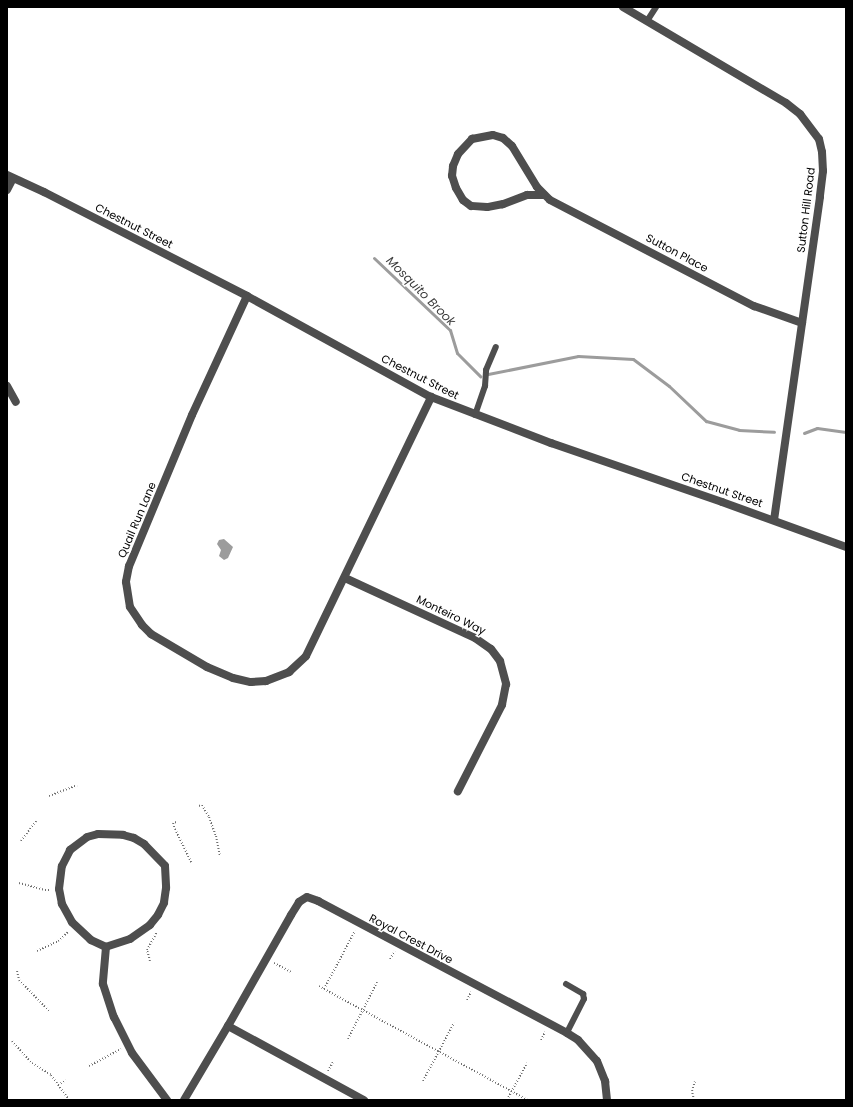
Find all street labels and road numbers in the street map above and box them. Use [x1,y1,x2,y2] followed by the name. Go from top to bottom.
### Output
[794,167,818,253] street label: Sutton Hill Road
[93,201,175,251] street label: Chestnut Street
[644,231,710,275] street label: Sutton Place
[379,352,461,402] street label: Chestnut Street
[680,470,764,510] street label: Chestnut Street
[115,480,159,560] street label: Quail Run Lane
[414,593,488,637] street label: Monteiro Way
[367,911,455,967] street label: Royal Crest Drive

